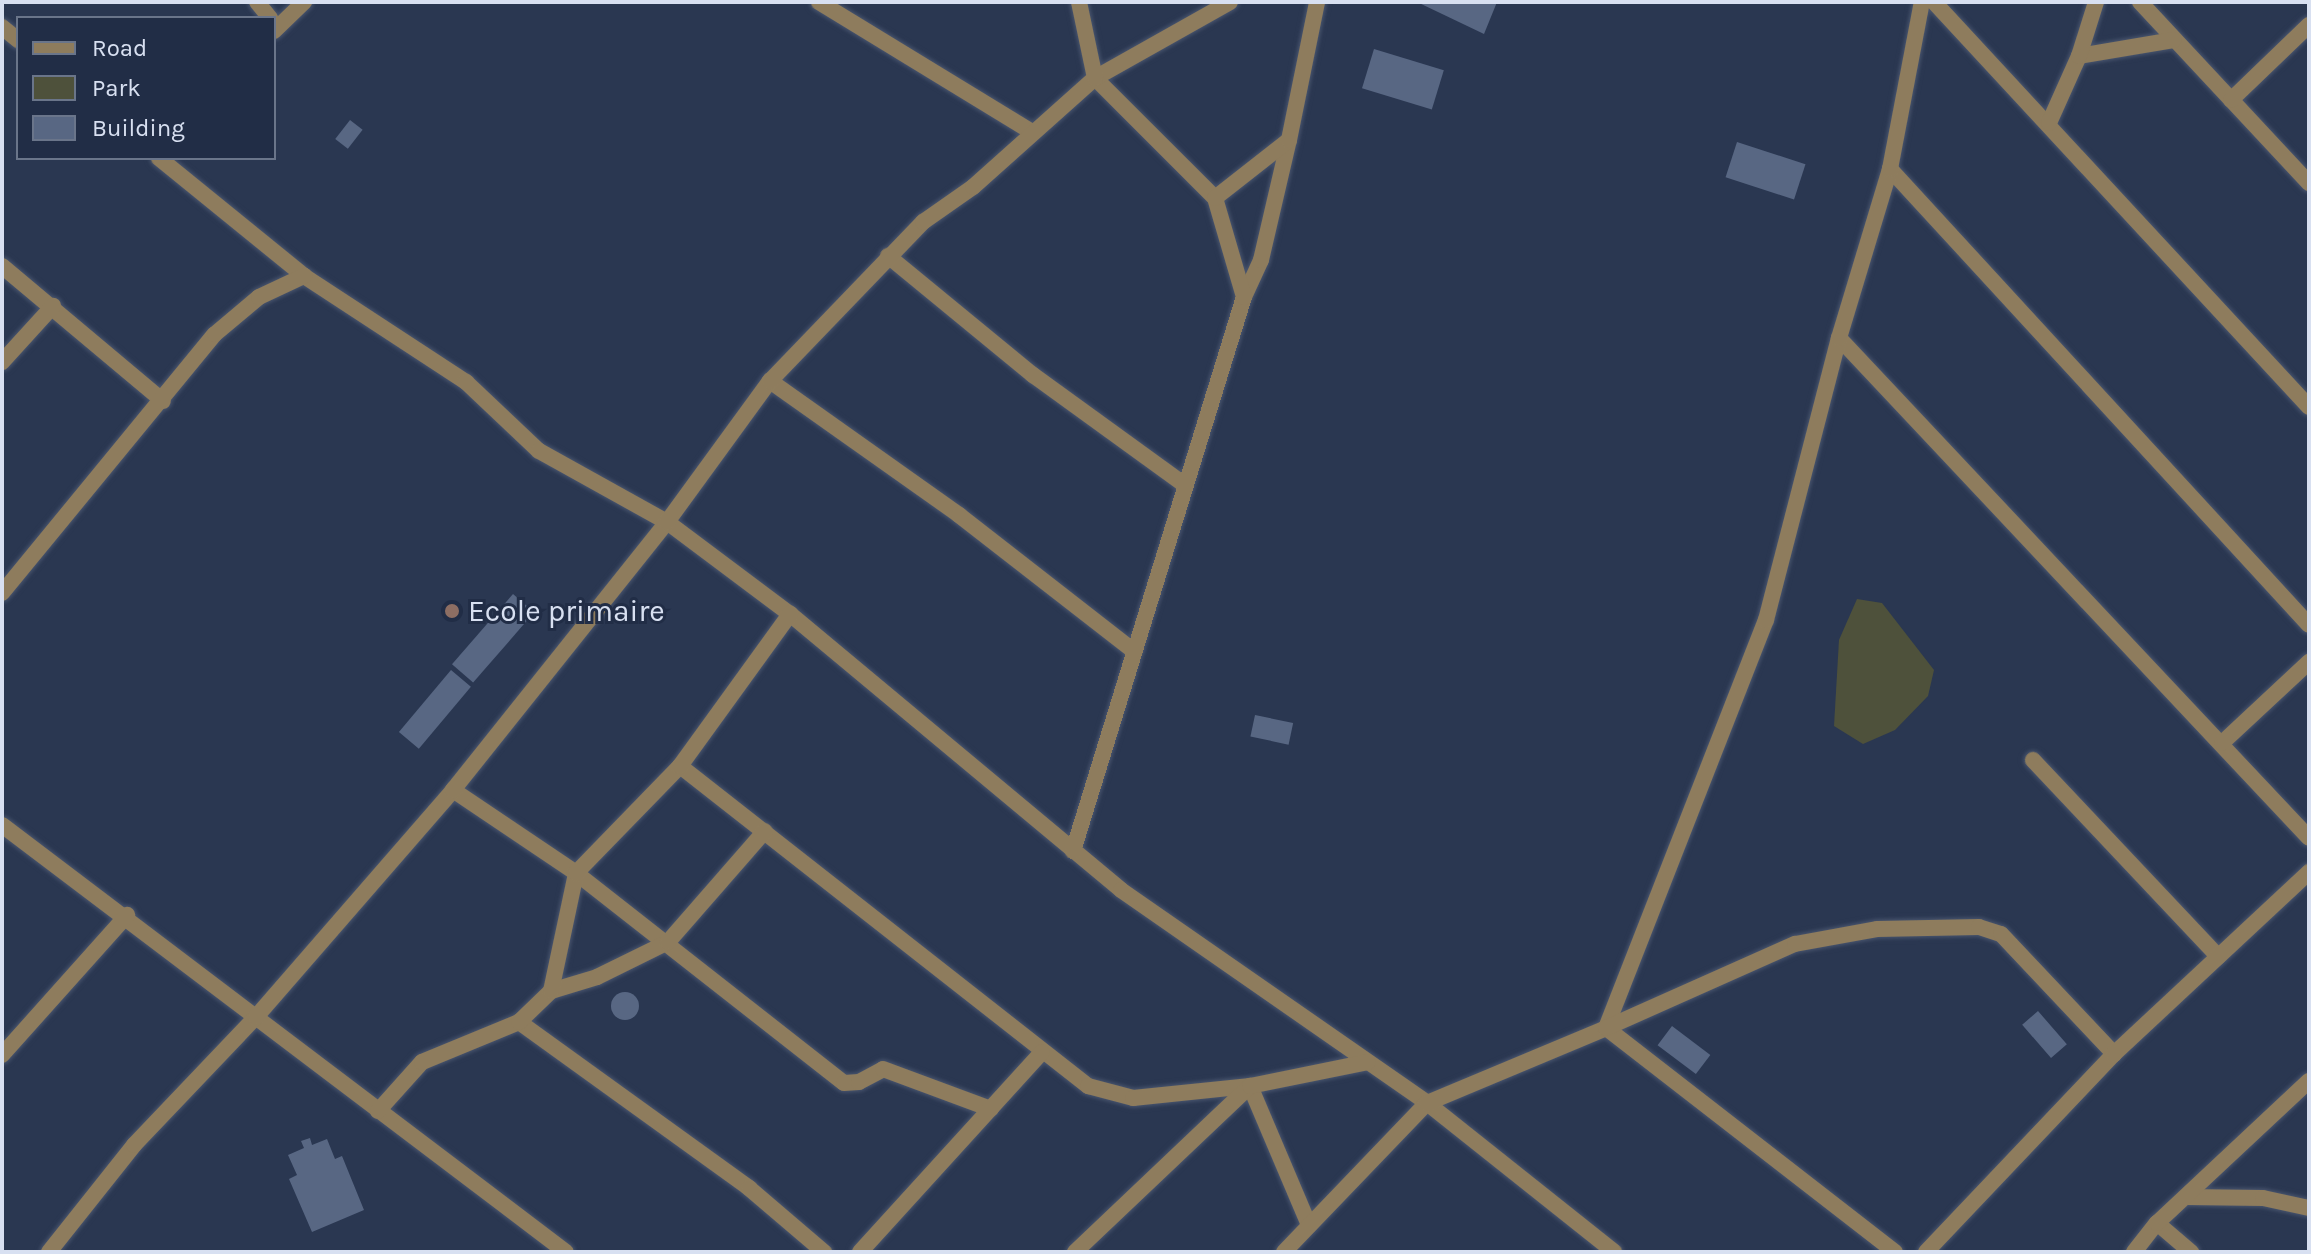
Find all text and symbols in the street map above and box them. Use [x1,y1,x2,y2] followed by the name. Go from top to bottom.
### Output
[16,16,276,160] legend
[92,34,147,62] text: Road
[92,74,141,102] text: Park
[92,114,185,142] text: Building
[468,593,665,629] place label: Ecole primaire
[443,602,461,620] marker: Ecole primaire

